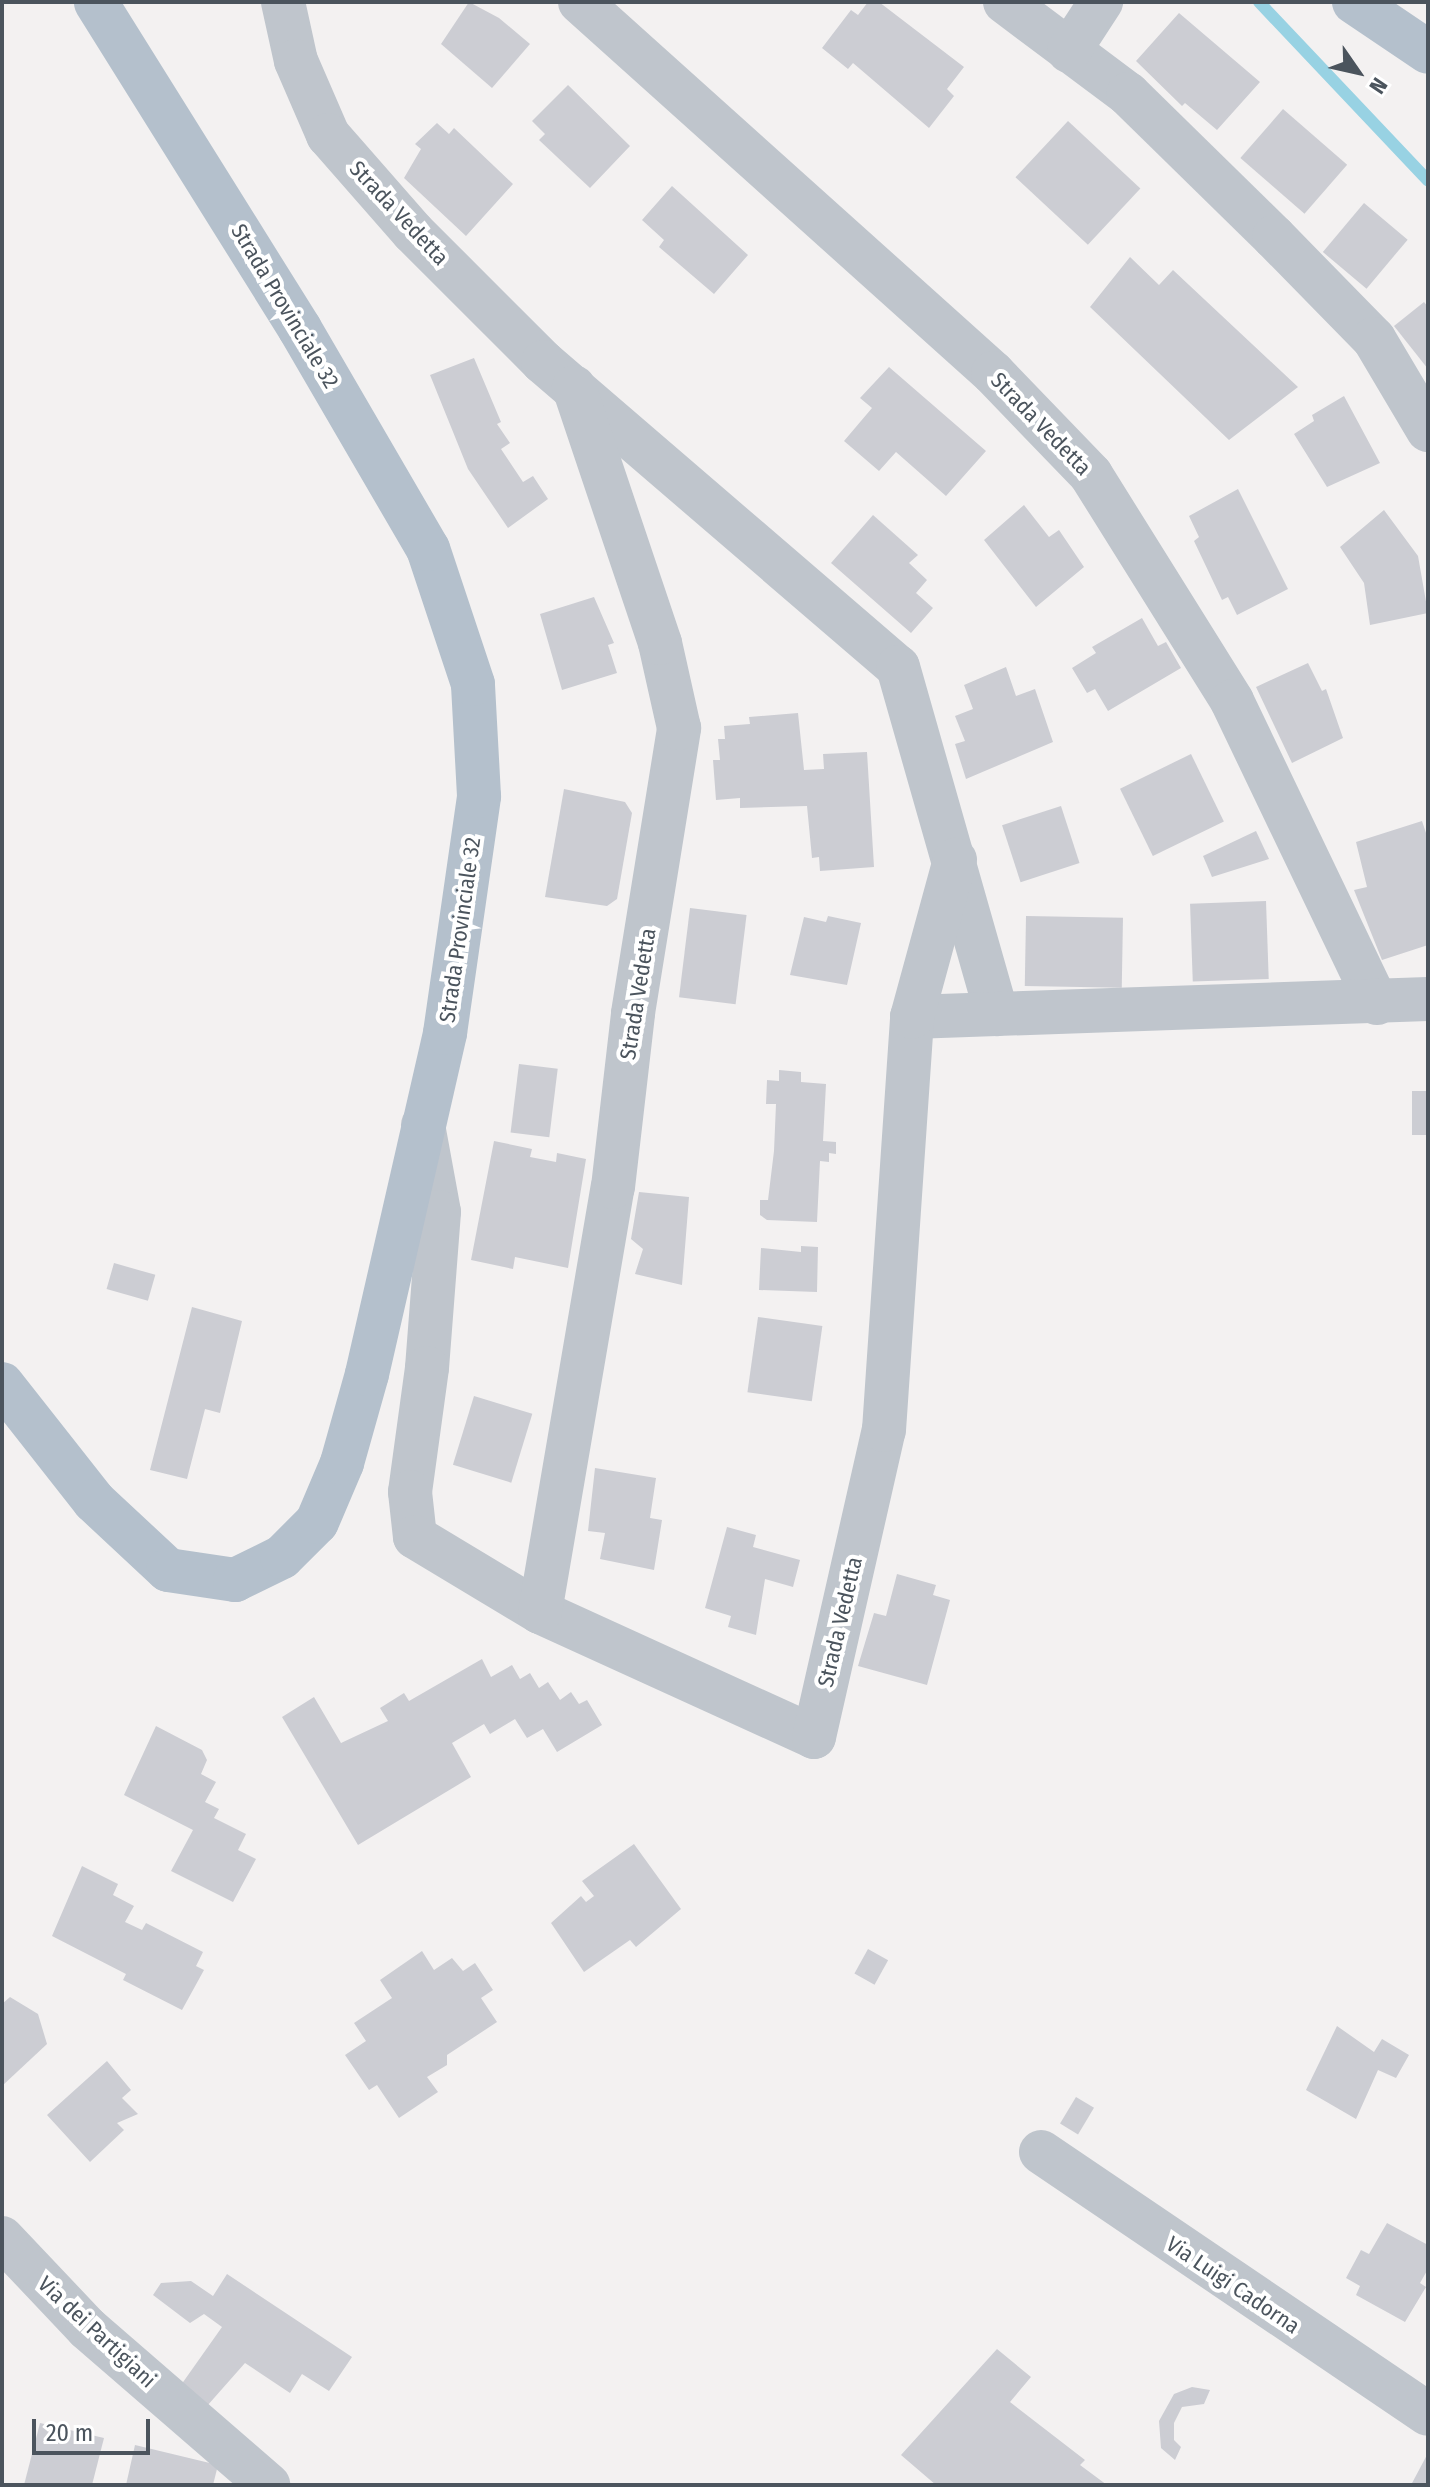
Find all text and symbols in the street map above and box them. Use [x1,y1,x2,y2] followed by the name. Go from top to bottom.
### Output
[1318,32,1398,112] north arrow
[1363,73,1393,99] text: N
[344,155,454,271] street label: Strada Vedetta
[226,219,344,393] street label: Strada Provinciale 32
[985,367,1097,481] street label: Strada Vedetta
[434,836,486,1024] street label: Strada Provinciale 32
[615,926,661,1062] street label: Strada Vedetta
[812,1554,868,1690] street label: Strada Vedetta
[1161,2231,1305,2339] street label: Via Luigi Cadorna
[33,2271,161,2393] street label: Via dei Partigiani
[36,2403,154,2453] scale bar
[46,2419,93,2447] text: 20 m

